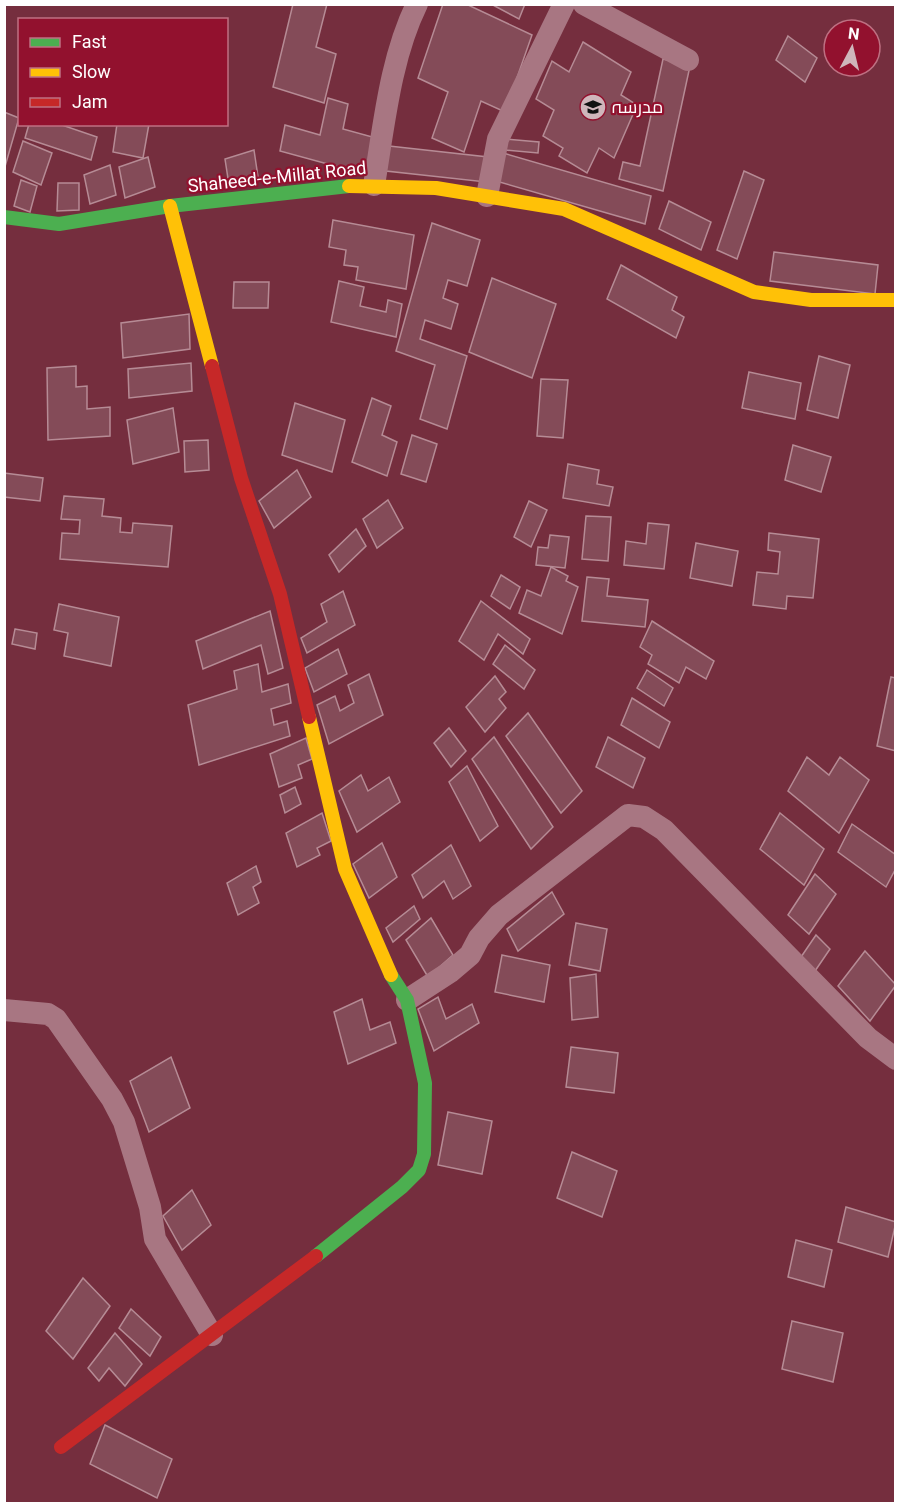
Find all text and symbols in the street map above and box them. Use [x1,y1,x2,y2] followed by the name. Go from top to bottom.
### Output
[18,18,228,126] legend
[822,18,882,78] north arrow
[847,23,861,44] text: N
[72,31,107,52] text: Fast
[72,61,111,82] text: Slow
[72,91,108,112] text: Jam
[578,92,608,122] school or university icon: مدرسہ
[612,96,663,118] place label: مدرسہ
[187,157,367,196] street label: Shaheed-e-Millat Road

